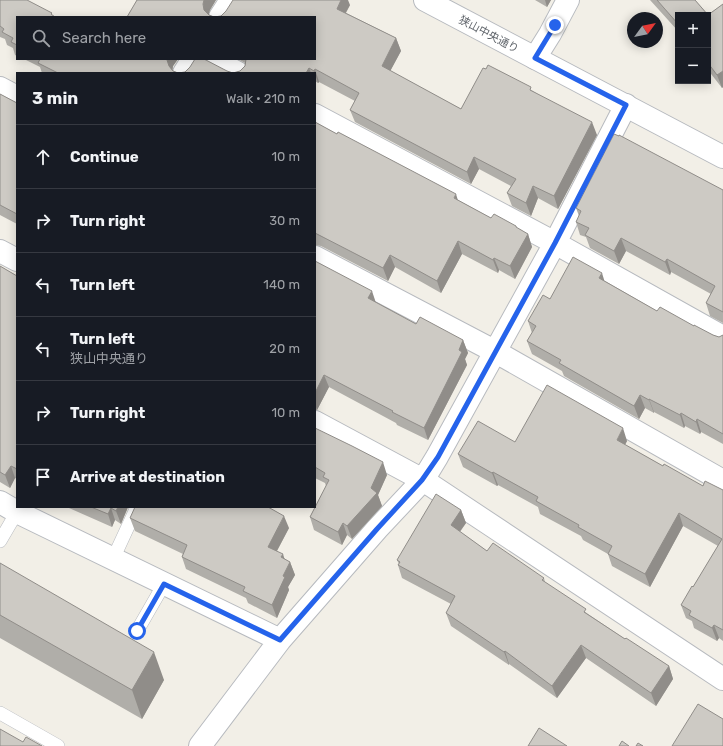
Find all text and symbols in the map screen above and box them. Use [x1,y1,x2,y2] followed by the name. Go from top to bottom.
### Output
[627,12,663,48] north arrow
[675,12,711,84] map controls
[675,12,711,48] button: +
[457,13,521,56] street label: 狭山中央通り
[16,16,316,60] search box
[546,16,564,34] route end
[30,27,52,49] icon: search
[62,29,146,47] text: Search here
[675,48,711,84] button: −
[32,88,78,108] text: 3 min
[226,91,300,106] text: Walk · 210 m
[32,146,54,168] icon: ahead
[70,148,139,166] text: Continue
[271,149,300,164] text: 10 m
[32,210,54,232] icon: right
[70,212,145,230] text: Turn right
[269,213,300,228] text: 30 m
[32,274,54,296] icon: left
[70,276,135,294] text: Turn left
[263,277,300,292] text: 140 m
[70,330,135,348] text: Turn left
[32,338,54,360] icon: left
[269,341,300,356] text: 20 m
[70,351,148,366] text: 狭山中央通り
[32,402,54,424] icon: right
[70,404,145,422] text: Turn right
[271,405,300,420] text: 10 m
[32,466,54,488] icon: arrive
[70,468,225,486] text: Arrive at destination
[128,622,146,640] route start

